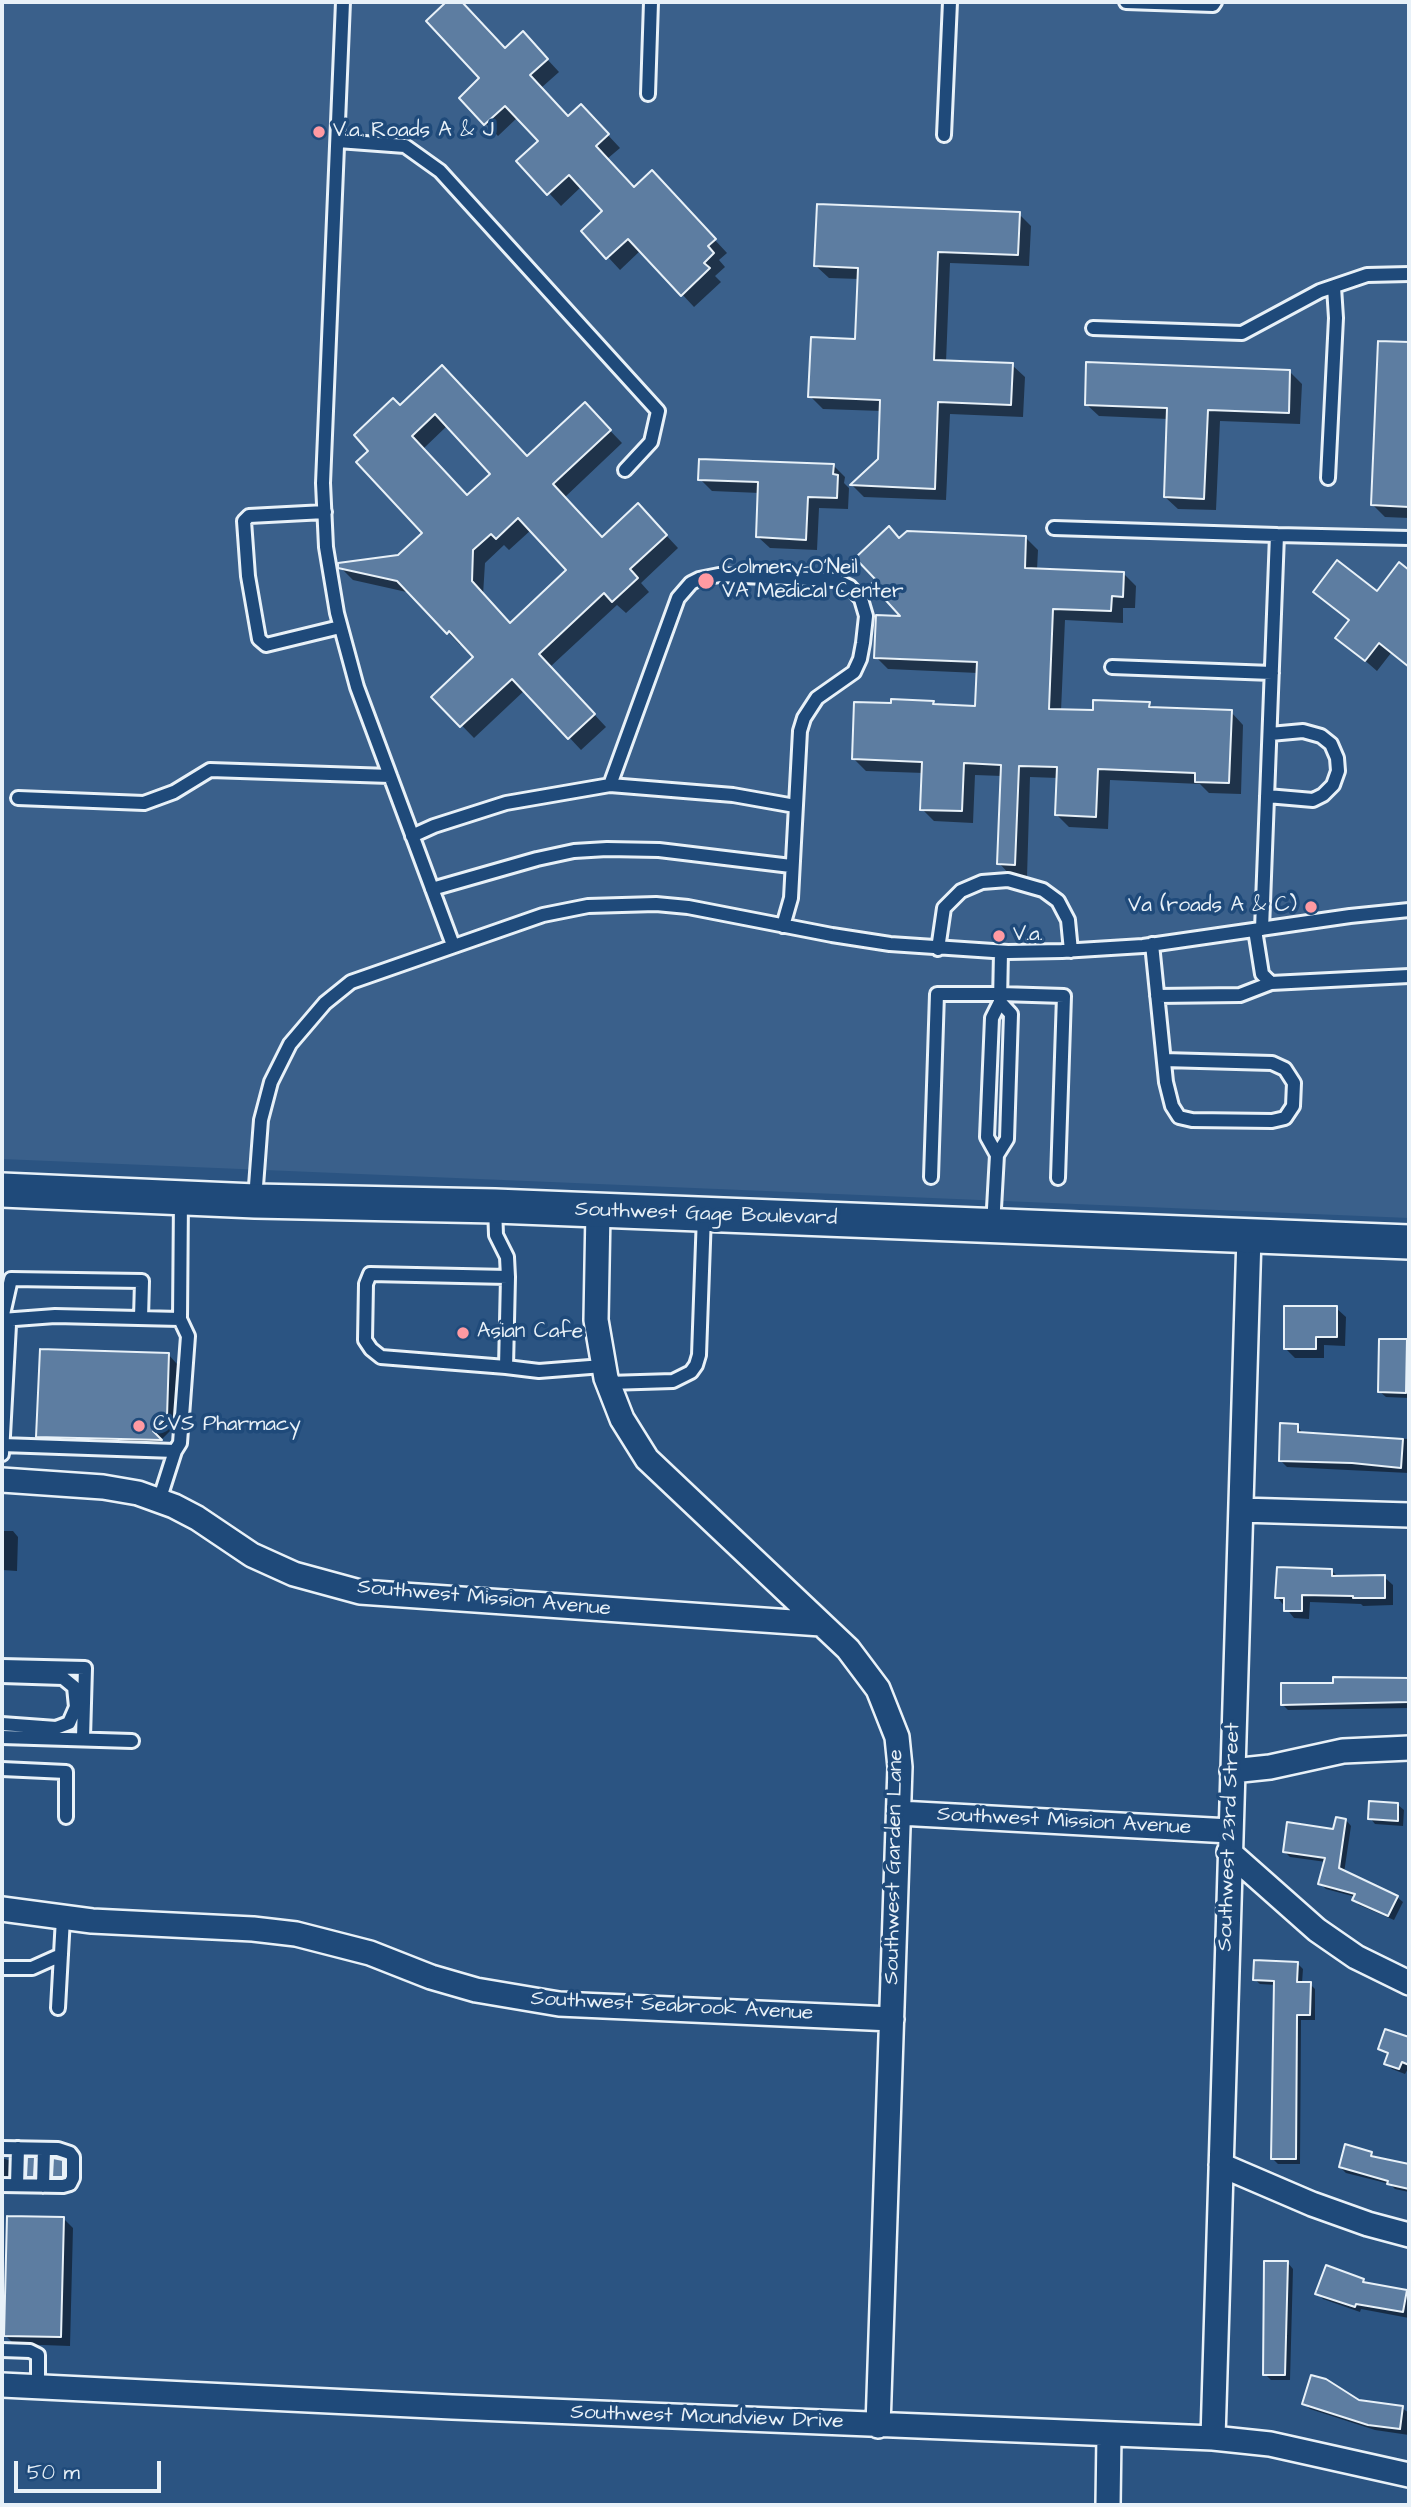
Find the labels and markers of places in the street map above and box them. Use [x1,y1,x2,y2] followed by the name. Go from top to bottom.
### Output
[333,119,494,145] place label: V.a. Roads A & J
[311,124,327,140] marker: V.a. Roads A & J
[722,556,904,606] place label: Colmery-O'Neil VA Medical Center
[696,571,716,591] marker: Colmery-O'Neil VA Medical Center
[1128,894,1297,920] place label: Va (roads A & C)
[1303,899,1319,915] marker: Va (roads A & C)
[1013,923,1043,949] place label: V.a.
[991,928,1007,944] marker: V.a.
[477,1320,583,1346] place label: Asian Cafe
[455,1325,471,1341] marker: Asian Cafe
[153,1413,301,1439] place label: CVS Pharmacy
[131,1418,147,1434] marker: CVS Pharmacy

